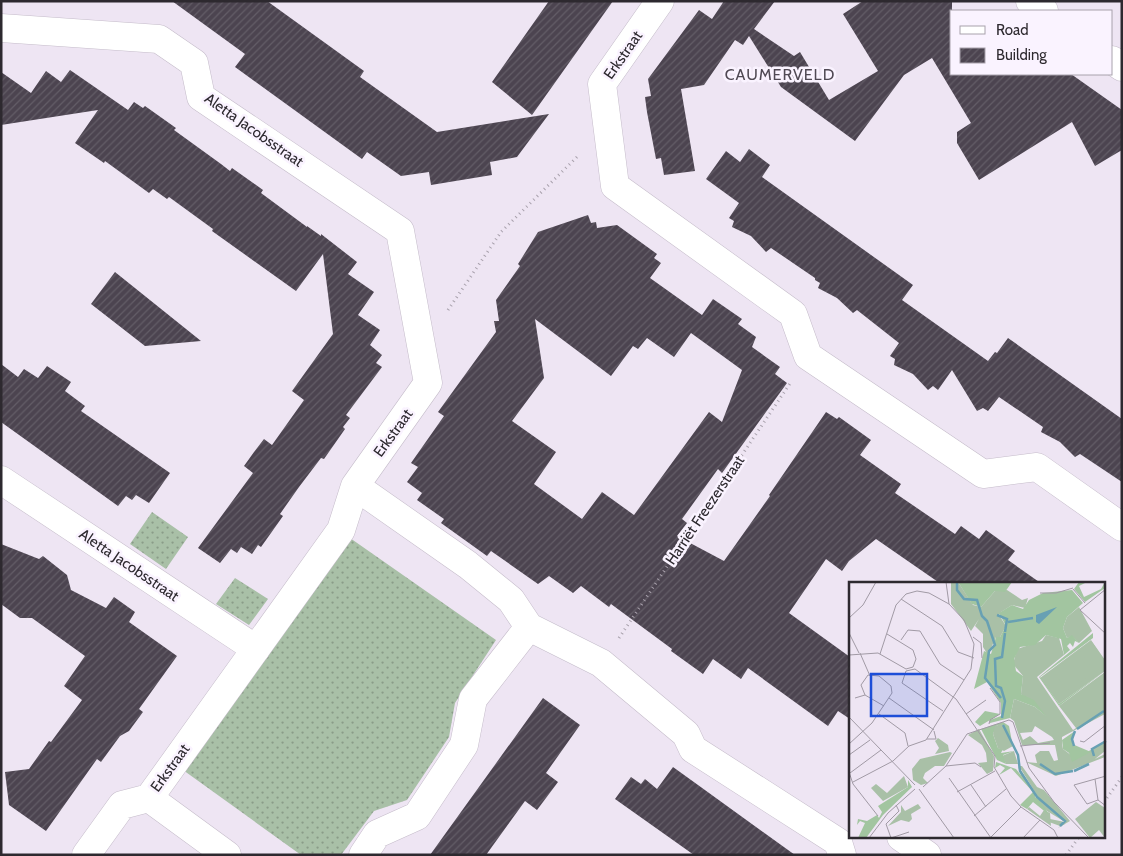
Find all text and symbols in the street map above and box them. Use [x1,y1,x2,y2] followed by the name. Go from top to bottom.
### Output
[950,10,1113,75] legend
[996,21,1029,39] text: Road
[600,27,646,83] street label: Erkstraat
[996,46,1047,64] text: Building
[725,65,835,84] district label: CAUMERVELD
[201,89,307,171] street label: Aletta Jacobsstraat
[370,406,416,460] street label: Erkstraat
[662,452,748,568] street label: Harriët Freezerstraat
[76,525,182,605] street label: Aletta Jacobsstraat
[849,582,1106,838] inset map
[147,741,193,795] street label: Erkstraat

